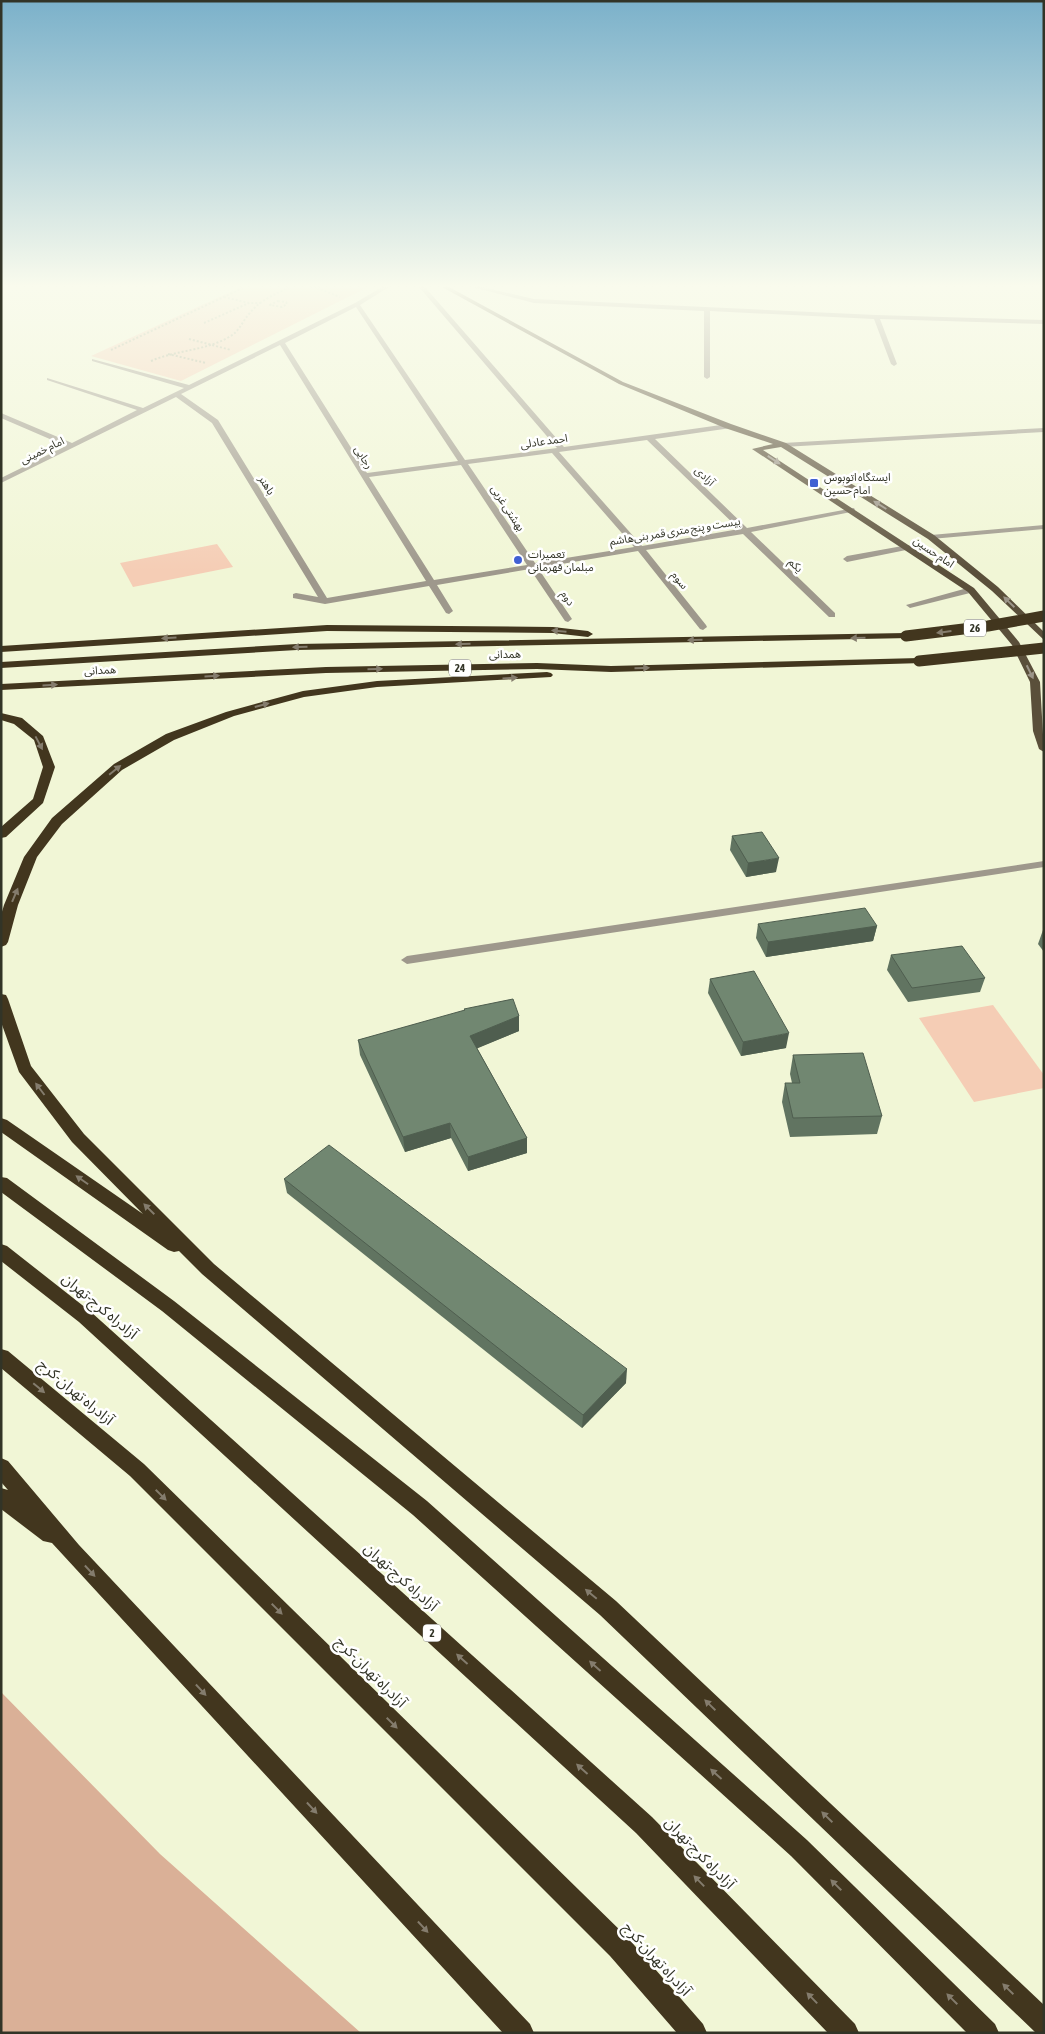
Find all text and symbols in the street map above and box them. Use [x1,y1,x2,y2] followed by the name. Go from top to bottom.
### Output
[520,432,569,451] street label: احمد عادلی
[18,434,67,468] street label: امام خمینی
[351,443,376,471] street label: رجایی
[767,455,780,465] one-way arrow
[692,464,718,489] street label: آزادی
[824,471,891,498] place label: ایستگاه اتوبوس امام حسین
[255,472,278,497] street label: باهنر
[808,477,820,489] marker: ایستگاه اتوبوس امام حسین
[488,483,527,534] street label: بهشتی غربی
[873,501,886,510] one-way arrow
[609,515,742,550] street label: بیست و پنج متری قمر بنی‌هاشم
[910,534,957,572] street label: امام حسین
[528,548,594,574] place label: تعمیرات مبلمان قهرمانی
[512,554,524,566] marker: تعمیرات مبلمان قهرمانی
[784,555,806,577] street label: یکم
[668,569,691,593] street label: سوم
[557,588,577,609] street label: دوم
[1004,596,1016,608] one-way arrow
[964,620,986,636] road number: 26
[550,627,566,635] one-way arrow
[936,628,952,636] one-way arrow
[161,634,177,642] one-way arrow
[850,634,866,642] one-way arrow
[687,637,703,645] one-way arrow
[455,640,471,648] one-way arrow
[292,643,308,651] one-way arrow
[489,648,521,661] street label: همدانی
[449,660,471,676] road number: 24
[84,663,116,678] street label: همدانی
[634,664,650,672] one-way arrow
[367,665,383,673] one-way arrow
[1026,665,1034,679] one-way arrow
[204,672,220,680] one-way arrow
[502,673,518,681] one-way arrow
[42,680,58,688] one-way arrow
[255,700,270,708] one-way arrow
[35,736,43,751] one-way arrow
[108,765,121,776] one-way arrow
[11,887,19,902] one-way arrow
[35,1082,45,1096] one-way arrow
[75,1175,89,1185] one-way arrow
[143,1203,155,1215] one-way arrow
[57,1269,142,1346] street label: آزادراه کرج-تهران
[33,1355,118,1432] street label: آزادراه تهران-کرج
[32,1383,45,1394] one-way arrow
[155,1488,167,1500] one-way arrow
[358,1539,442,1618] street label: آزادراه کرج-تهران
[84,1564,96,1576] one-way arrow
[585,1589,597,1600] one-way arrow
[271,1603,283,1615] one-way arrow
[423,1625,441,1642] road number: 2
[330,1633,411,1714] street label: آزادراه تهران-کرج
[455,1654,468,1665] one-way arrow
[590,1660,602,1672] one-way arrow
[195,1683,207,1695] one-way arrow
[704,1699,716,1711] one-way arrow
[386,1717,398,1729] one-way arrow
[577,1763,589,1775] one-way arrow
[710,1769,723,1780] one-way arrow
[306,1802,318,1814] one-way arrow
[822,1811,834,1823] one-way arrow
[659,1813,739,1895] street label: آزادراه کرج-تهران
[693,1876,705,1888] one-way arrow
[830,1879,842,1891] one-way arrow
[617,1918,695,2002] street label: آزادراه تهران-کرج
[417,1921,429,1933] one-way arrow
[1003,1984,1015,1996] one-way arrow
[807,1992,819,2004] one-way arrow
[946,1993,958,2005] one-way arrow

